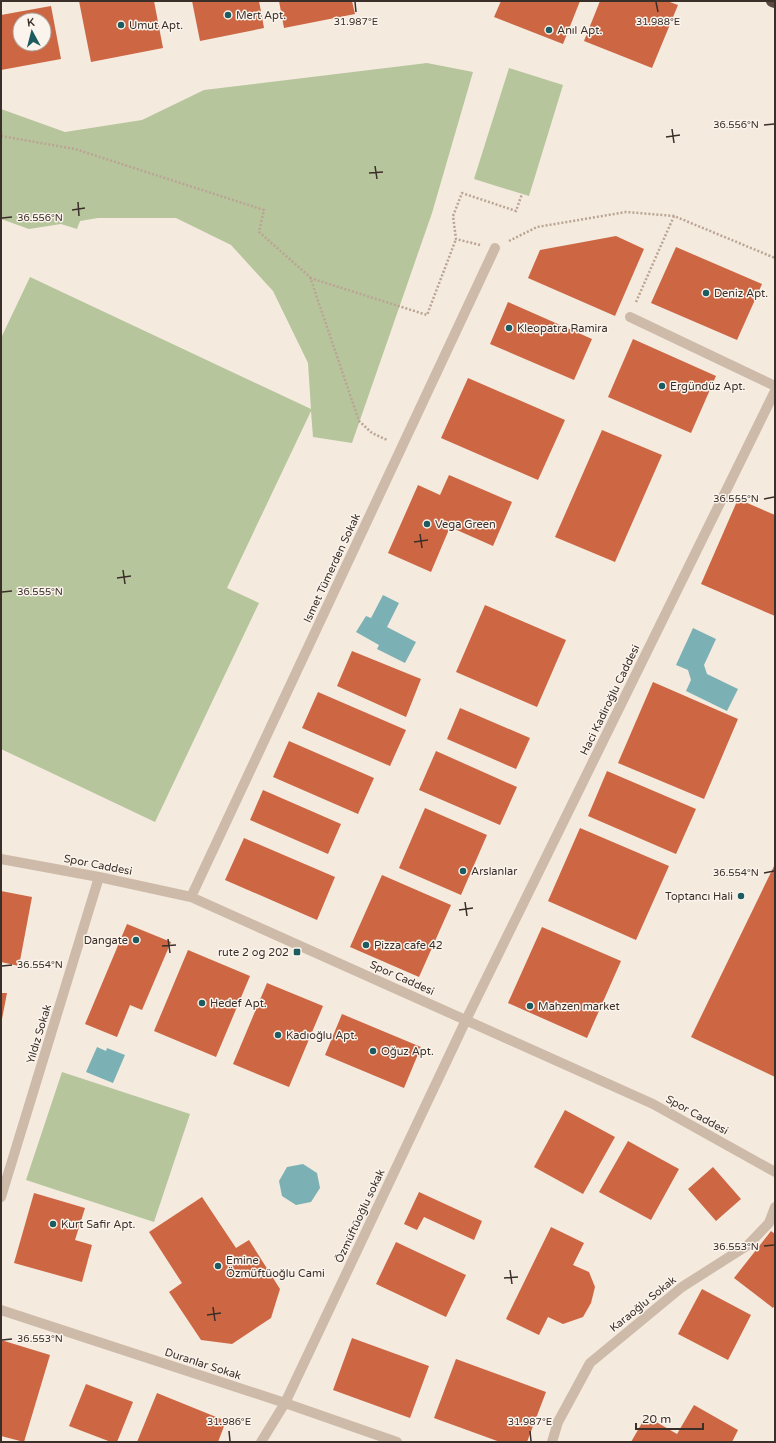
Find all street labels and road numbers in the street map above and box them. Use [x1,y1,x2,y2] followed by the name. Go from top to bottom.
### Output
[301,511,363,625] street label: Ismet Tümerden Sokak
[578,643,642,757] street label: Haci Kadiroğlu Caddesi
[63,852,133,878] street label: Spor Caddesi
[368,958,436,998] street label: Spor Caddesi
[24,1003,54,1065] street label: Yıldız Sokak
[664,1093,730,1137] street label: Spor Caddesi
[333,1167,387,1265] street label: Özmüftüoğlu sokak
[607,1273,679,1335] street label: Karaoğlu Sokak
[163,1346,243,1382] street label: Duranlar Sokak

